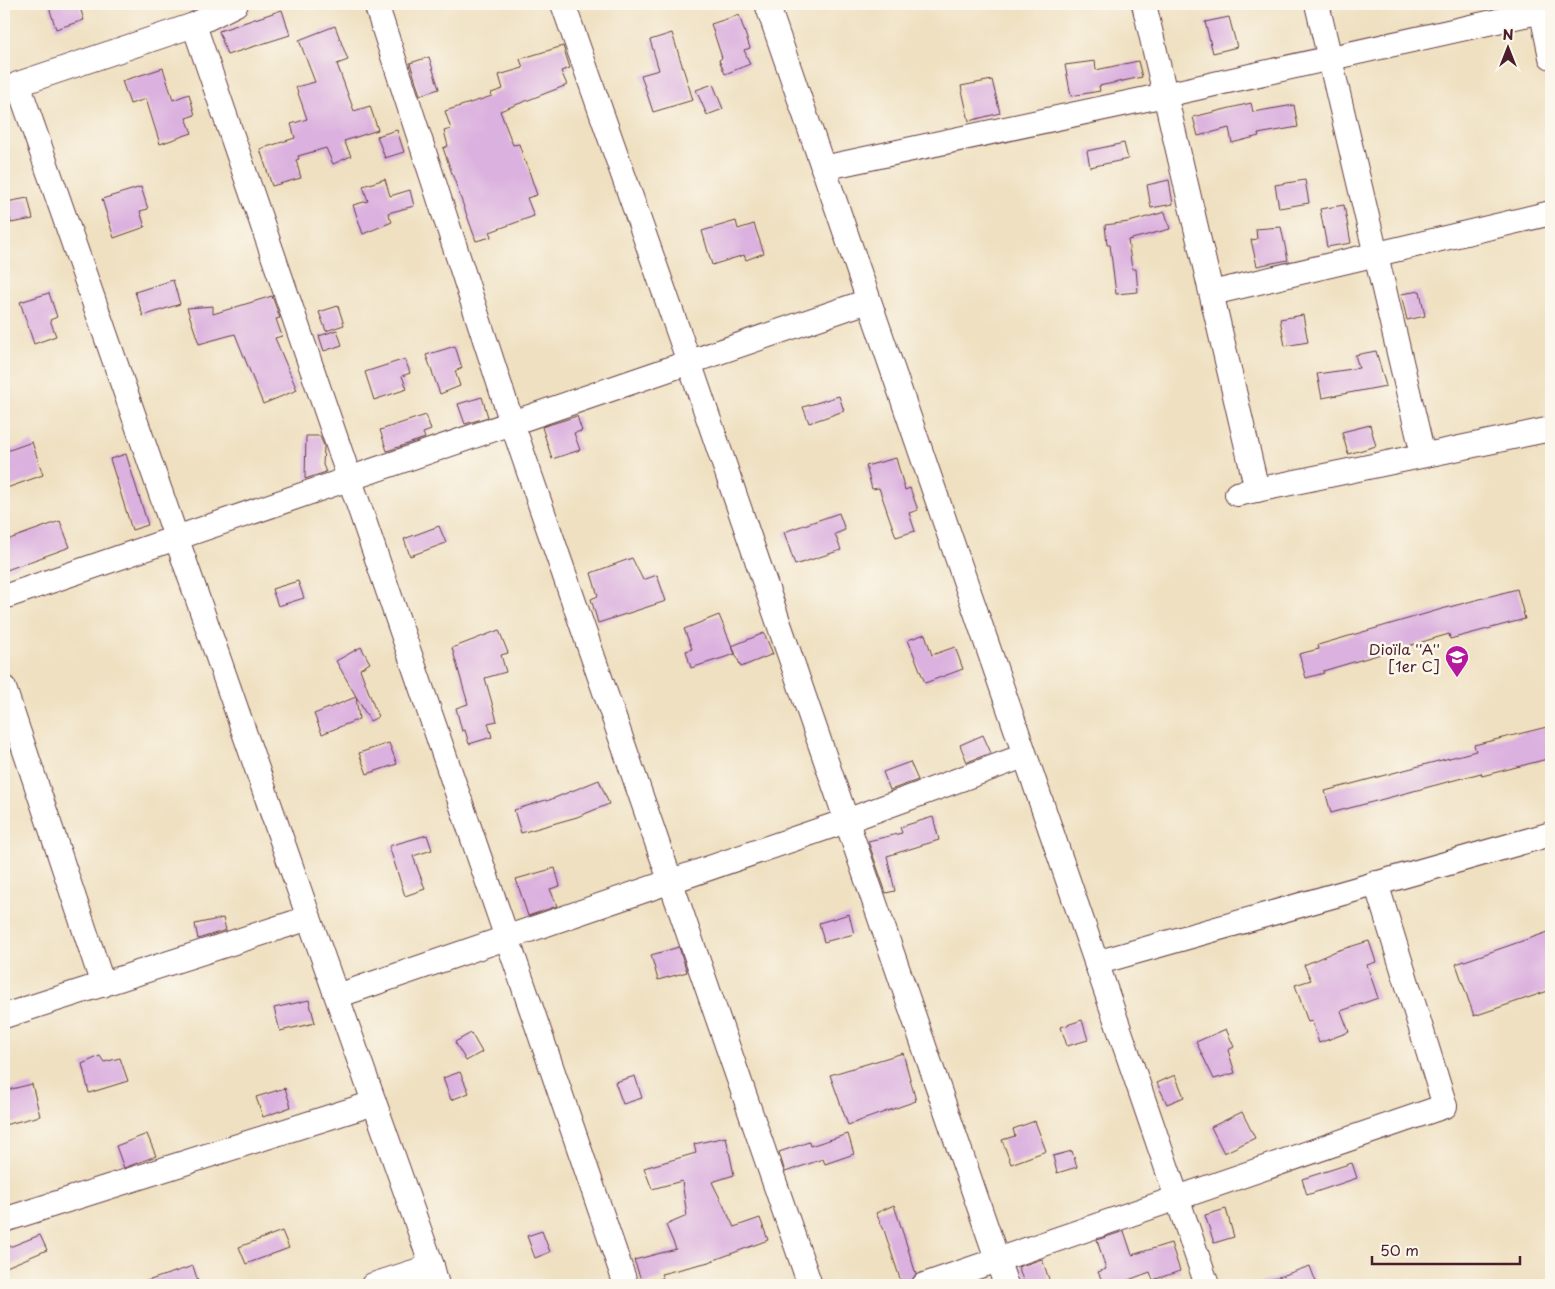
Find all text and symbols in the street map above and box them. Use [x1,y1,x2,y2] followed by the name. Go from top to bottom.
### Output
[1482,22,1532,72] north arrow
[1502,24,1514,45] text: N
[1369,637,1440,677] place label: Dioïla ''A'' [1er C]
[1444,644,1470,678] school or university icon: Dioïla ''A'' [1er C]
[1372,1234,1520,1266] scale bar
[1380,1238,1419,1261] text: 50 m

